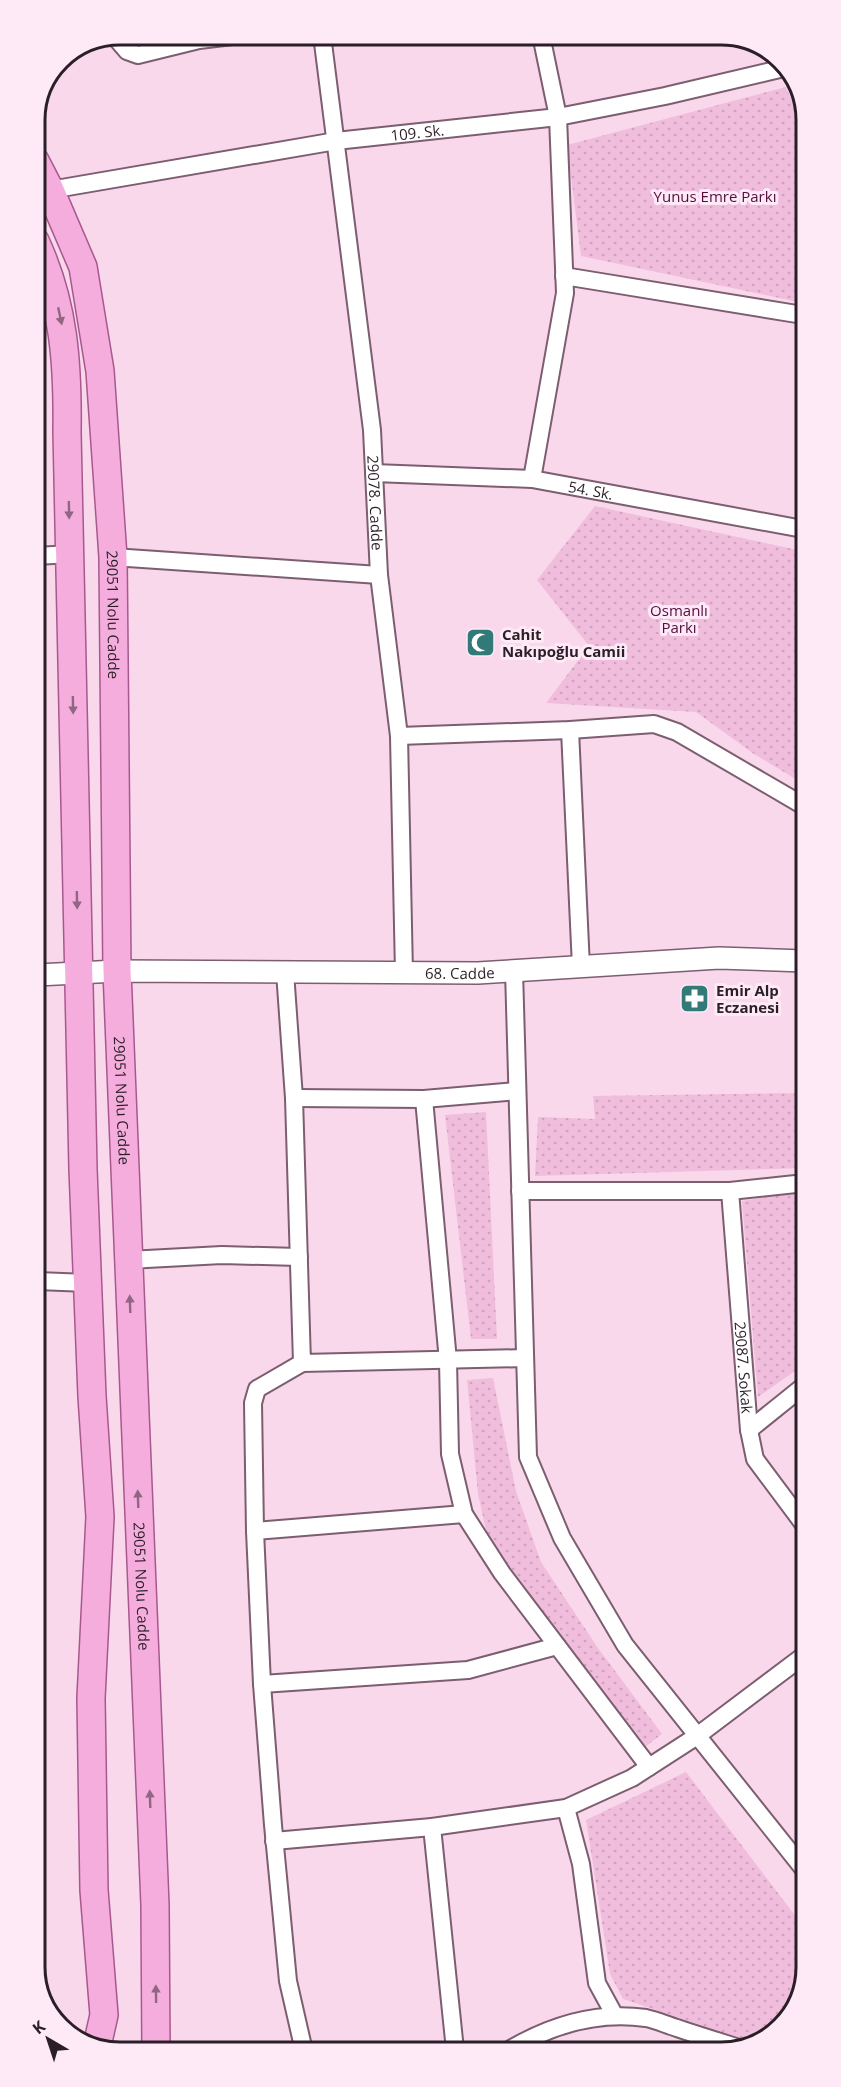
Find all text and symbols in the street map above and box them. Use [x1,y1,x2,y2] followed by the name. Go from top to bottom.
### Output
[390,119,445,145] street label: 109. Sk.
[654,186,776,206] park label: Yunus Emre Parkı
[55,307,65,325] one-way arrow
[363,455,388,551] street label: 29078. Cadde
[567,476,615,504] street label: 54. Sk.
[65,501,74,520] one-way arrow
[103,550,124,679] street label: 29051 Nolu Cadde
[650,600,708,637] park label: Osmanlı Parkı
[502,624,625,661] place label: Cahit Nakıpoğlu Camii
[465,627,497,659] mosque icon: Cahit Nakıpoğlu Camii
[68,696,78,715] one-way arrow
[72,891,82,910] one-way arrow
[425,962,495,983] street label: 68. Cadde
[716,980,779,1017] place label: Emir Alp Eczanesi
[679,983,711,1015] pharmacy icon: Emir Alp Eczanesi
[110,1036,135,1165] street label: 29051 Nolu Cadde
[125,1295,135,1314] one-way arrow
[730,1321,758,1414] street label: 29087. Sokak
[133,1489,143,1508] one-way arrow
[129,1522,155,1651] street label: 29051 Nolu Cadde
[146,1789,155,1808] one-way arrow
[151,1984,161,2003] one-way arrow
[18,2009,78,2069] north arrow
[28,2015,50,2039] text: K

